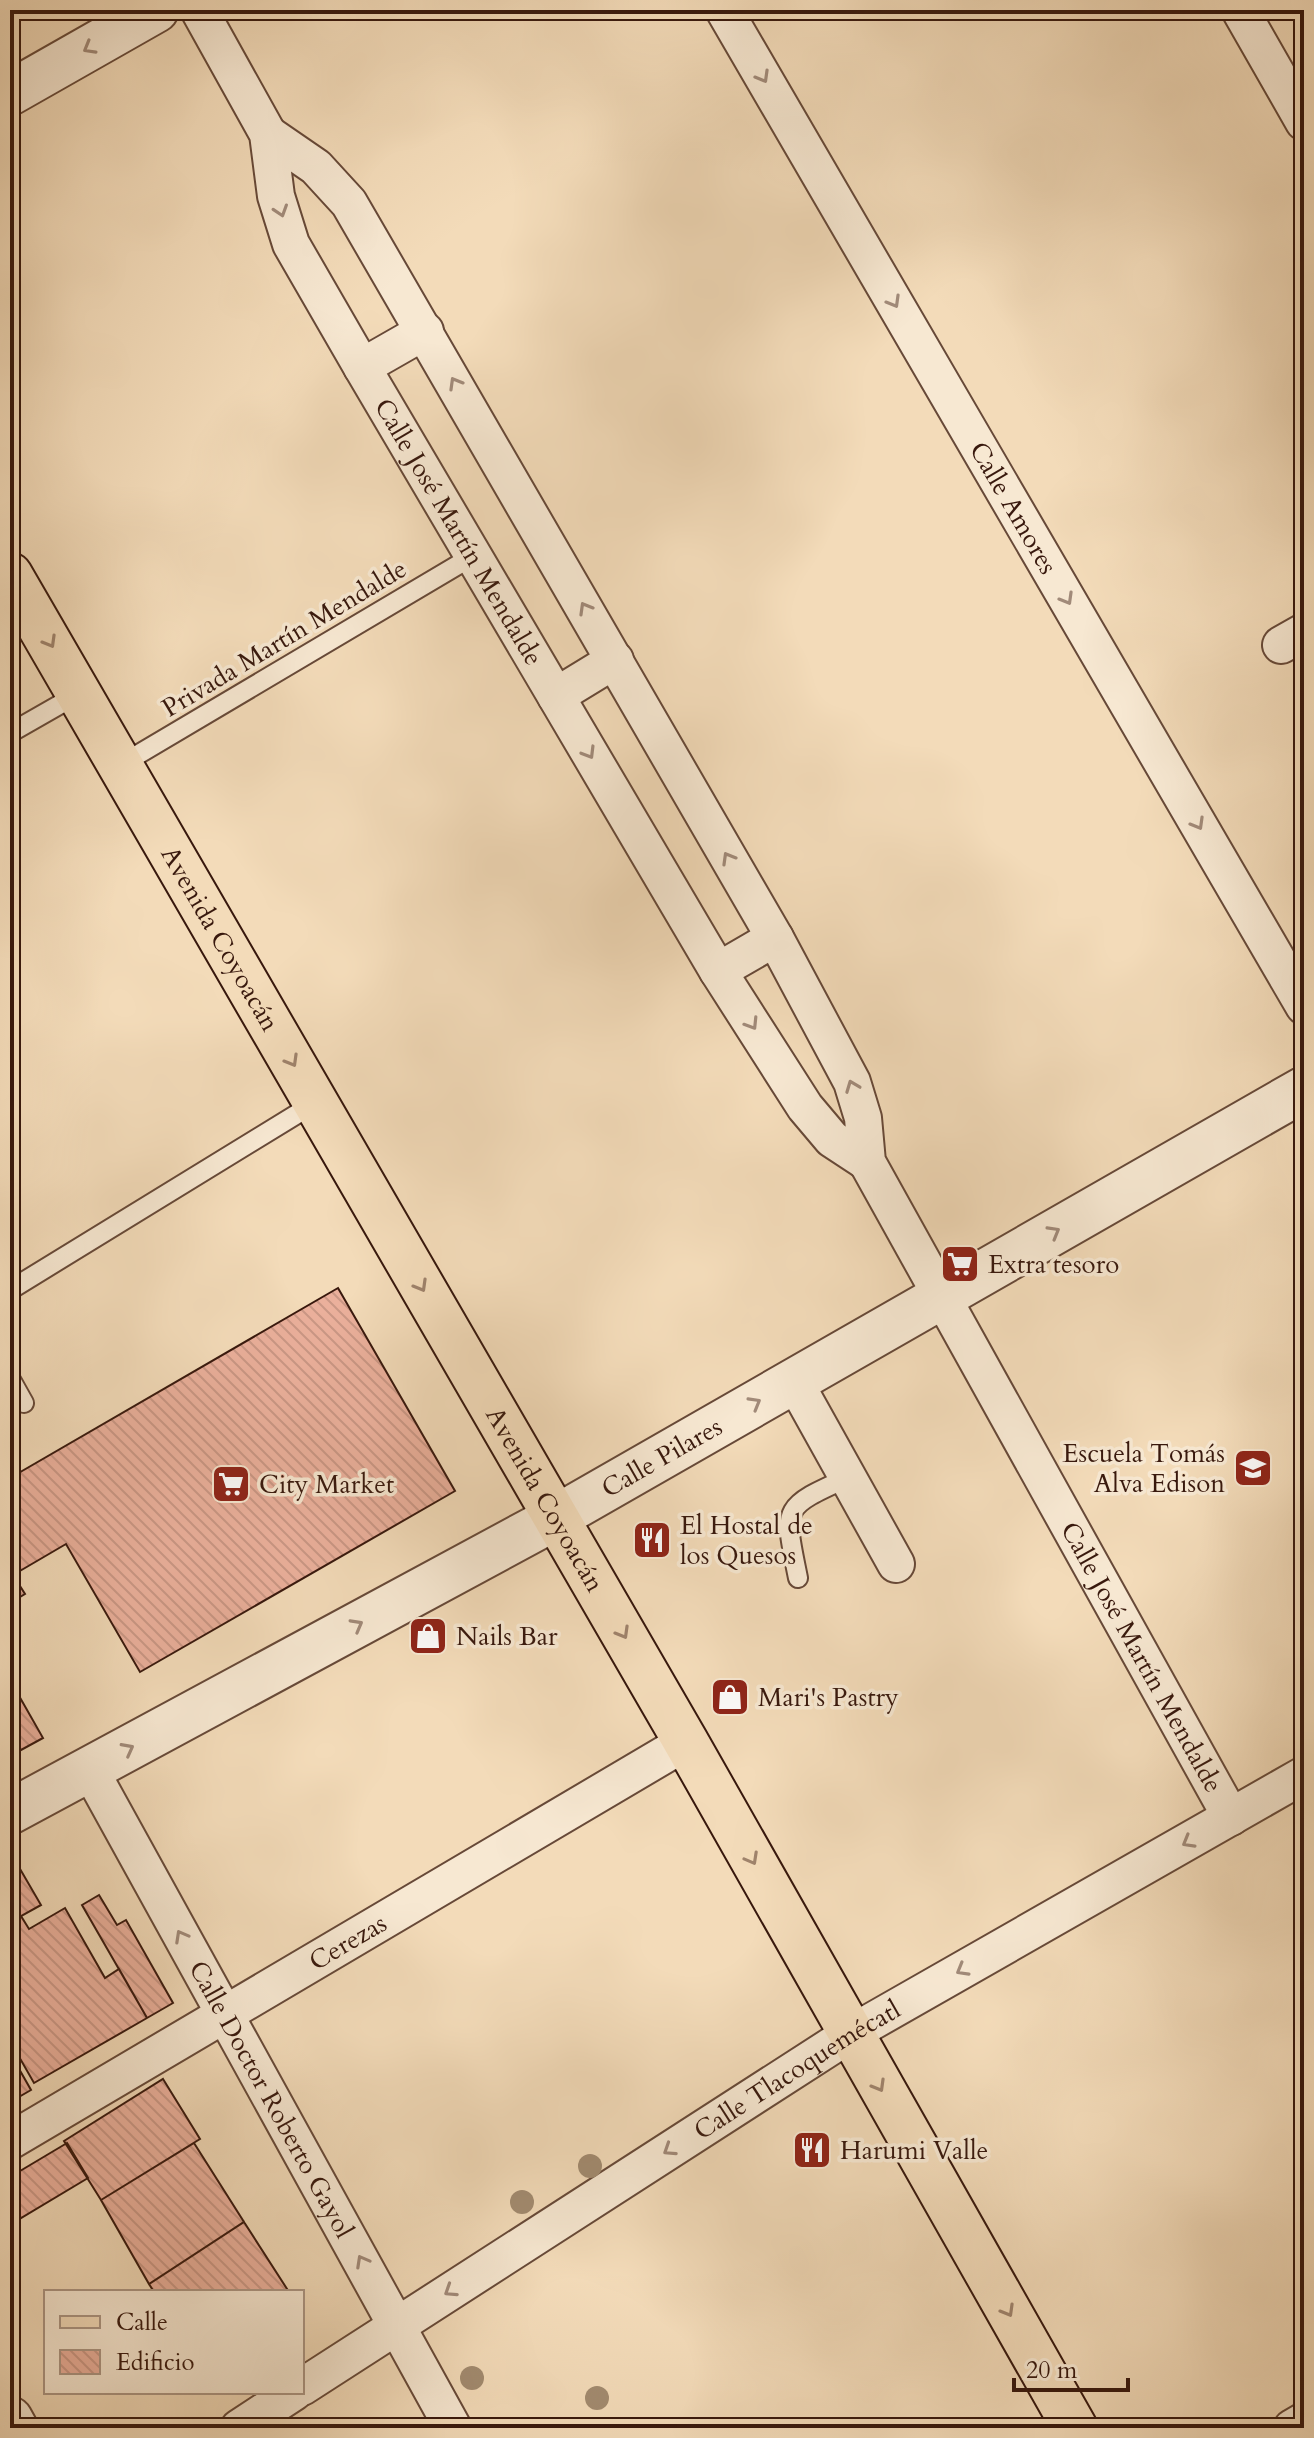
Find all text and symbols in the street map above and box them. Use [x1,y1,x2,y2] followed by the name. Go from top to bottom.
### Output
[82,39,97,54] one-way arrow
[753,68,769,83] one-way arrow
[272,204,288,217] one-way arrow
[884,293,900,308] one-way arrow
[449,377,465,392] one-way arrow
[366,392,551,672] street label: Calle José Martín Mendalde
[961,435,1066,581] street label: Calle Amores
[155,551,413,725] street label: Privada Martín Mendalde
[1057,590,1073,605] one-way arrow
[579,602,595,617] one-way arrow
[40,633,55,648] one-way arrow
[579,744,595,759] one-way arrow
[1188,815,1204,830] one-way arrow
[153,840,288,1038] street label: Avenida Coyoacán
[722,852,738,867] one-way arrow
[742,1015,757,1029] one-way arrow
[282,1053,297,1067] one-way arrow
[845,1080,862,1094] one-way arrow
[1045,1226,1059,1242] one-way arrow
[939,1243,981,1285] supermarket icon: Extra tesoro
[988,1247,1119,1282] place label: Extra tesoro
[411,1277,427,1292] one-way arrow
[746,1397,761,1413] one-way arrow
[477,1400,612,1599] street label: Avenida Coyoacán
[595,1409,728,1506] street label: Calle Pilares
[1062,1436,1225,1501] place label: Escuela Tomás Alva Edison
[1232,1447,1274,1489] school or university icon: Escuela Tomás Alva Edison
[210,1463,252,1505] supermarket icon: City Market
[259,1467,394,1502] place label: City Market
[680,1508,813,1573] place label: El Hostal de los Quesos
[1052,1516,1231,1799] street label: Calle José Martín Mendalde
[631,1519,673,1561] restaurant icon: El Hostal de los Quesos
[407,1615,449,1657] shop icon: Nails Bar
[456,1619,558,1654] place label: Nails Bar
[349,1620,363,1635] one-way arrow
[613,1625,629,1639] one-way arrow
[709,1676,751,1718] shop icon: Mari's Pastry
[758,1680,899,1715] place label: Mari's Pastry
[120,1744,135,1759] one-way arrow
[1182,1832,1197,1848] one-way arrow
[742,1850,758,1865] one-way arrow
[303,1906,393,1979] street label: Cerezas
[175,1930,190,1945] one-way arrow
[181,1954,362,2245] street label: Calle Doctor Roberto Gayol
[956,1960,971,1976] one-way arrow
[687,1992,907,2148] street label: Calle Tlacoquemécatl
[869,2077,885,2092] one-way arrow
[791,2129,833,2171] restaurant icon: Harumi Valle
[840,2133,988,2168] place label: Harumi Valle
[663,2141,678,2156] one-way arrow
[356,2255,371,2270] one-way arrow
[444,2281,459,2296] one-way arrow
[44,2290,304,2394] legend
[998,2303,1014,2317] one-way arrow
[116,2306,168,2339] text: Calle
[1014,2342,1128,2392] scale bar
[116,2346,195,2379] text: Edificio
[1026,2354,1078,2387] text: 20 m

